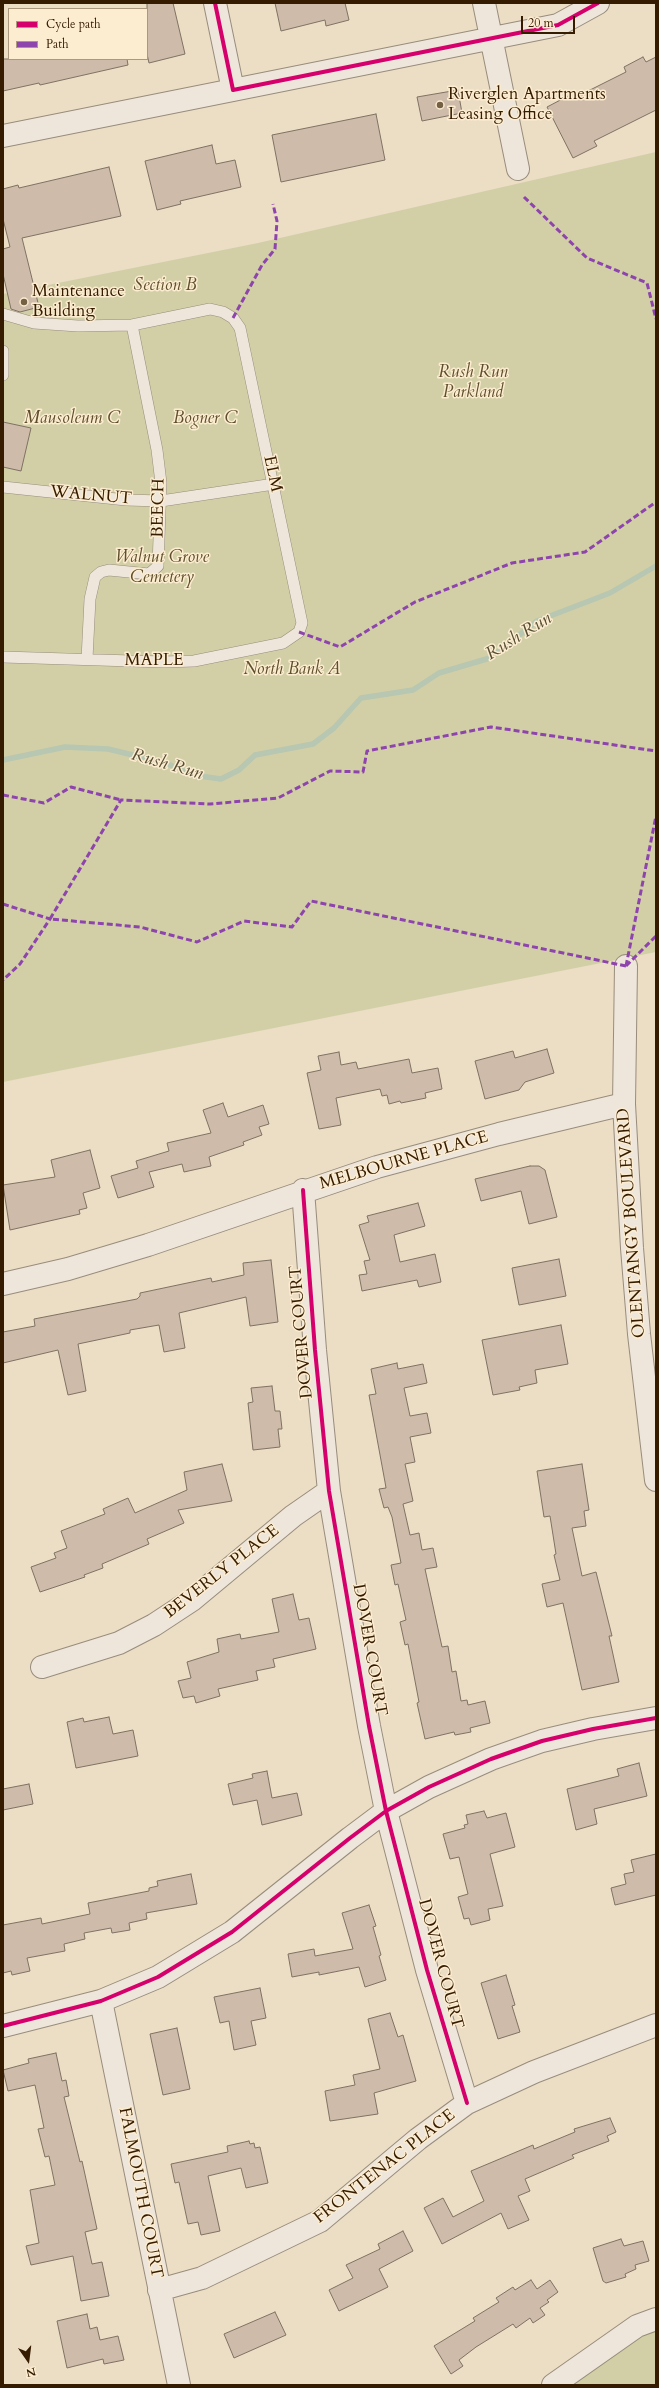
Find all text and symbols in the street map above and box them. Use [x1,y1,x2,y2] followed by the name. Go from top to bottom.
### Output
[8,8,148,60] legend
[523,8,577,34] scale bar
[528,15,554,31] text: 20 m
[46,16,101,32] text: Cycle path
[46,36,69,52] text: Path
[448,85,606,125] place label: Riverglen Apartments Leasing Office
[435,100,445,110] marker: Riverglen Apartments Leasing Office
[134,276,196,296] park label: Section B
[32,282,125,322] place label: Maintenance Building
[19,297,29,307] marker: Maintenance Building
[438,363,508,403] park label: Rush Run Parkland
[24,409,120,429] park label: Mausoleum C
[173,409,237,429] park label: Bogner C
[258,454,286,494] street label: ELM
[148,478,170,538] street label: BEECH
[49,482,133,510] street label: WALNUT
[115,548,209,588] park label: Walnut Grove Cemetery
[482,608,556,666] water label: Rush Run
[125,651,183,671] street label: MAPLE
[243,660,341,680] park label: North Bank A
[129,744,205,786] water label: Rush Run
[614,1107,650,1339] street label: OLENTANGY BOULEVARD
[317,1127,491,1195] street label: MELBOURNE PLACE
[286,1265,318,1399] street label: DOVER COURT
[160,1521,284,1623] street label: BEVERLY PLACE
[347,1582,391,1718] street label: DOVER COURT
[413,1897,467,2031] street label: DOVER COURT
[310,2105,460,2229] street label: FRONTENAC PLACE
[113,2106,167,2280] street label: FALMOUTH COURT
[8,2340,48,2380] north arrow
[25,2364,37,2381] text: N

